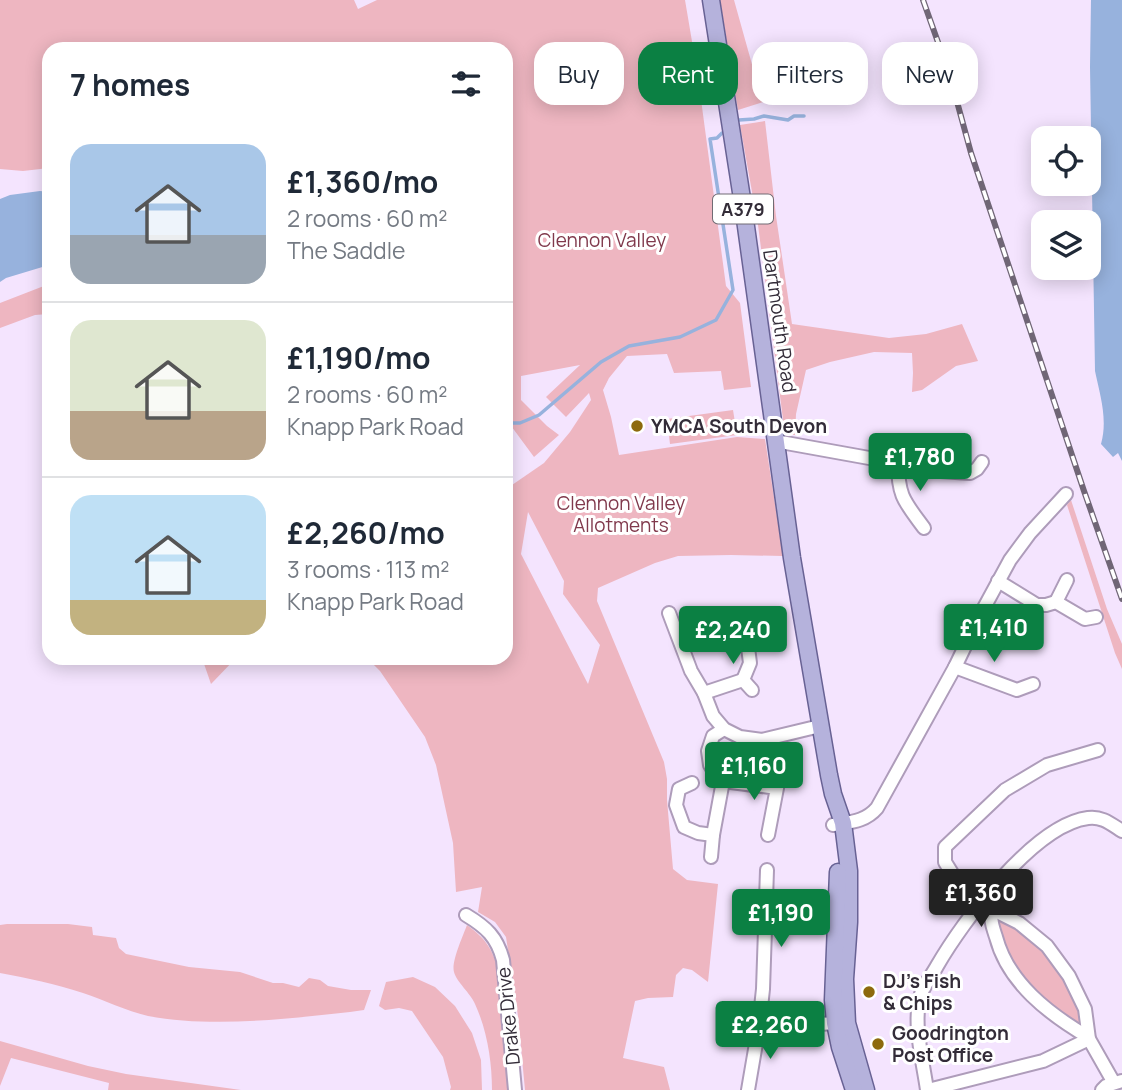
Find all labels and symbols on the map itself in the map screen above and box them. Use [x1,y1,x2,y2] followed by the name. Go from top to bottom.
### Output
[713,194,773,224] road number: A379
[538,227,666,253] park label: Clennon Valley
[757,248,803,394] street label: Dartmouth Road
[651,413,827,439] place label: YMCA South Devon
[629,418,645,434] marker: YMCA South Devon
[863,434,977,493] pin: £1,780
[557,490,685,538] park label: Clennon Valley Allotments
[937,604,1051,664] pin: £1,410
[676,606,790,666] pin: £2,240
[697,742,811,802] pin: £1,160
[924,870,1038,929] pin: £1,360
[724,890,838,949] pin: £1,190
[490,966,526,1066] street label: Drake Drive
[883,968,961,1016] place label: DJ's Fish & Chips
[861,984,877,1000] marker: DJ's Fish & Chips
[713,1002,827,1061] pin: £2,260
[892,1020,1009,1068] place label: Goodrington Post Office
[870,1036,886,1052] marker: Goodrington Post Office

